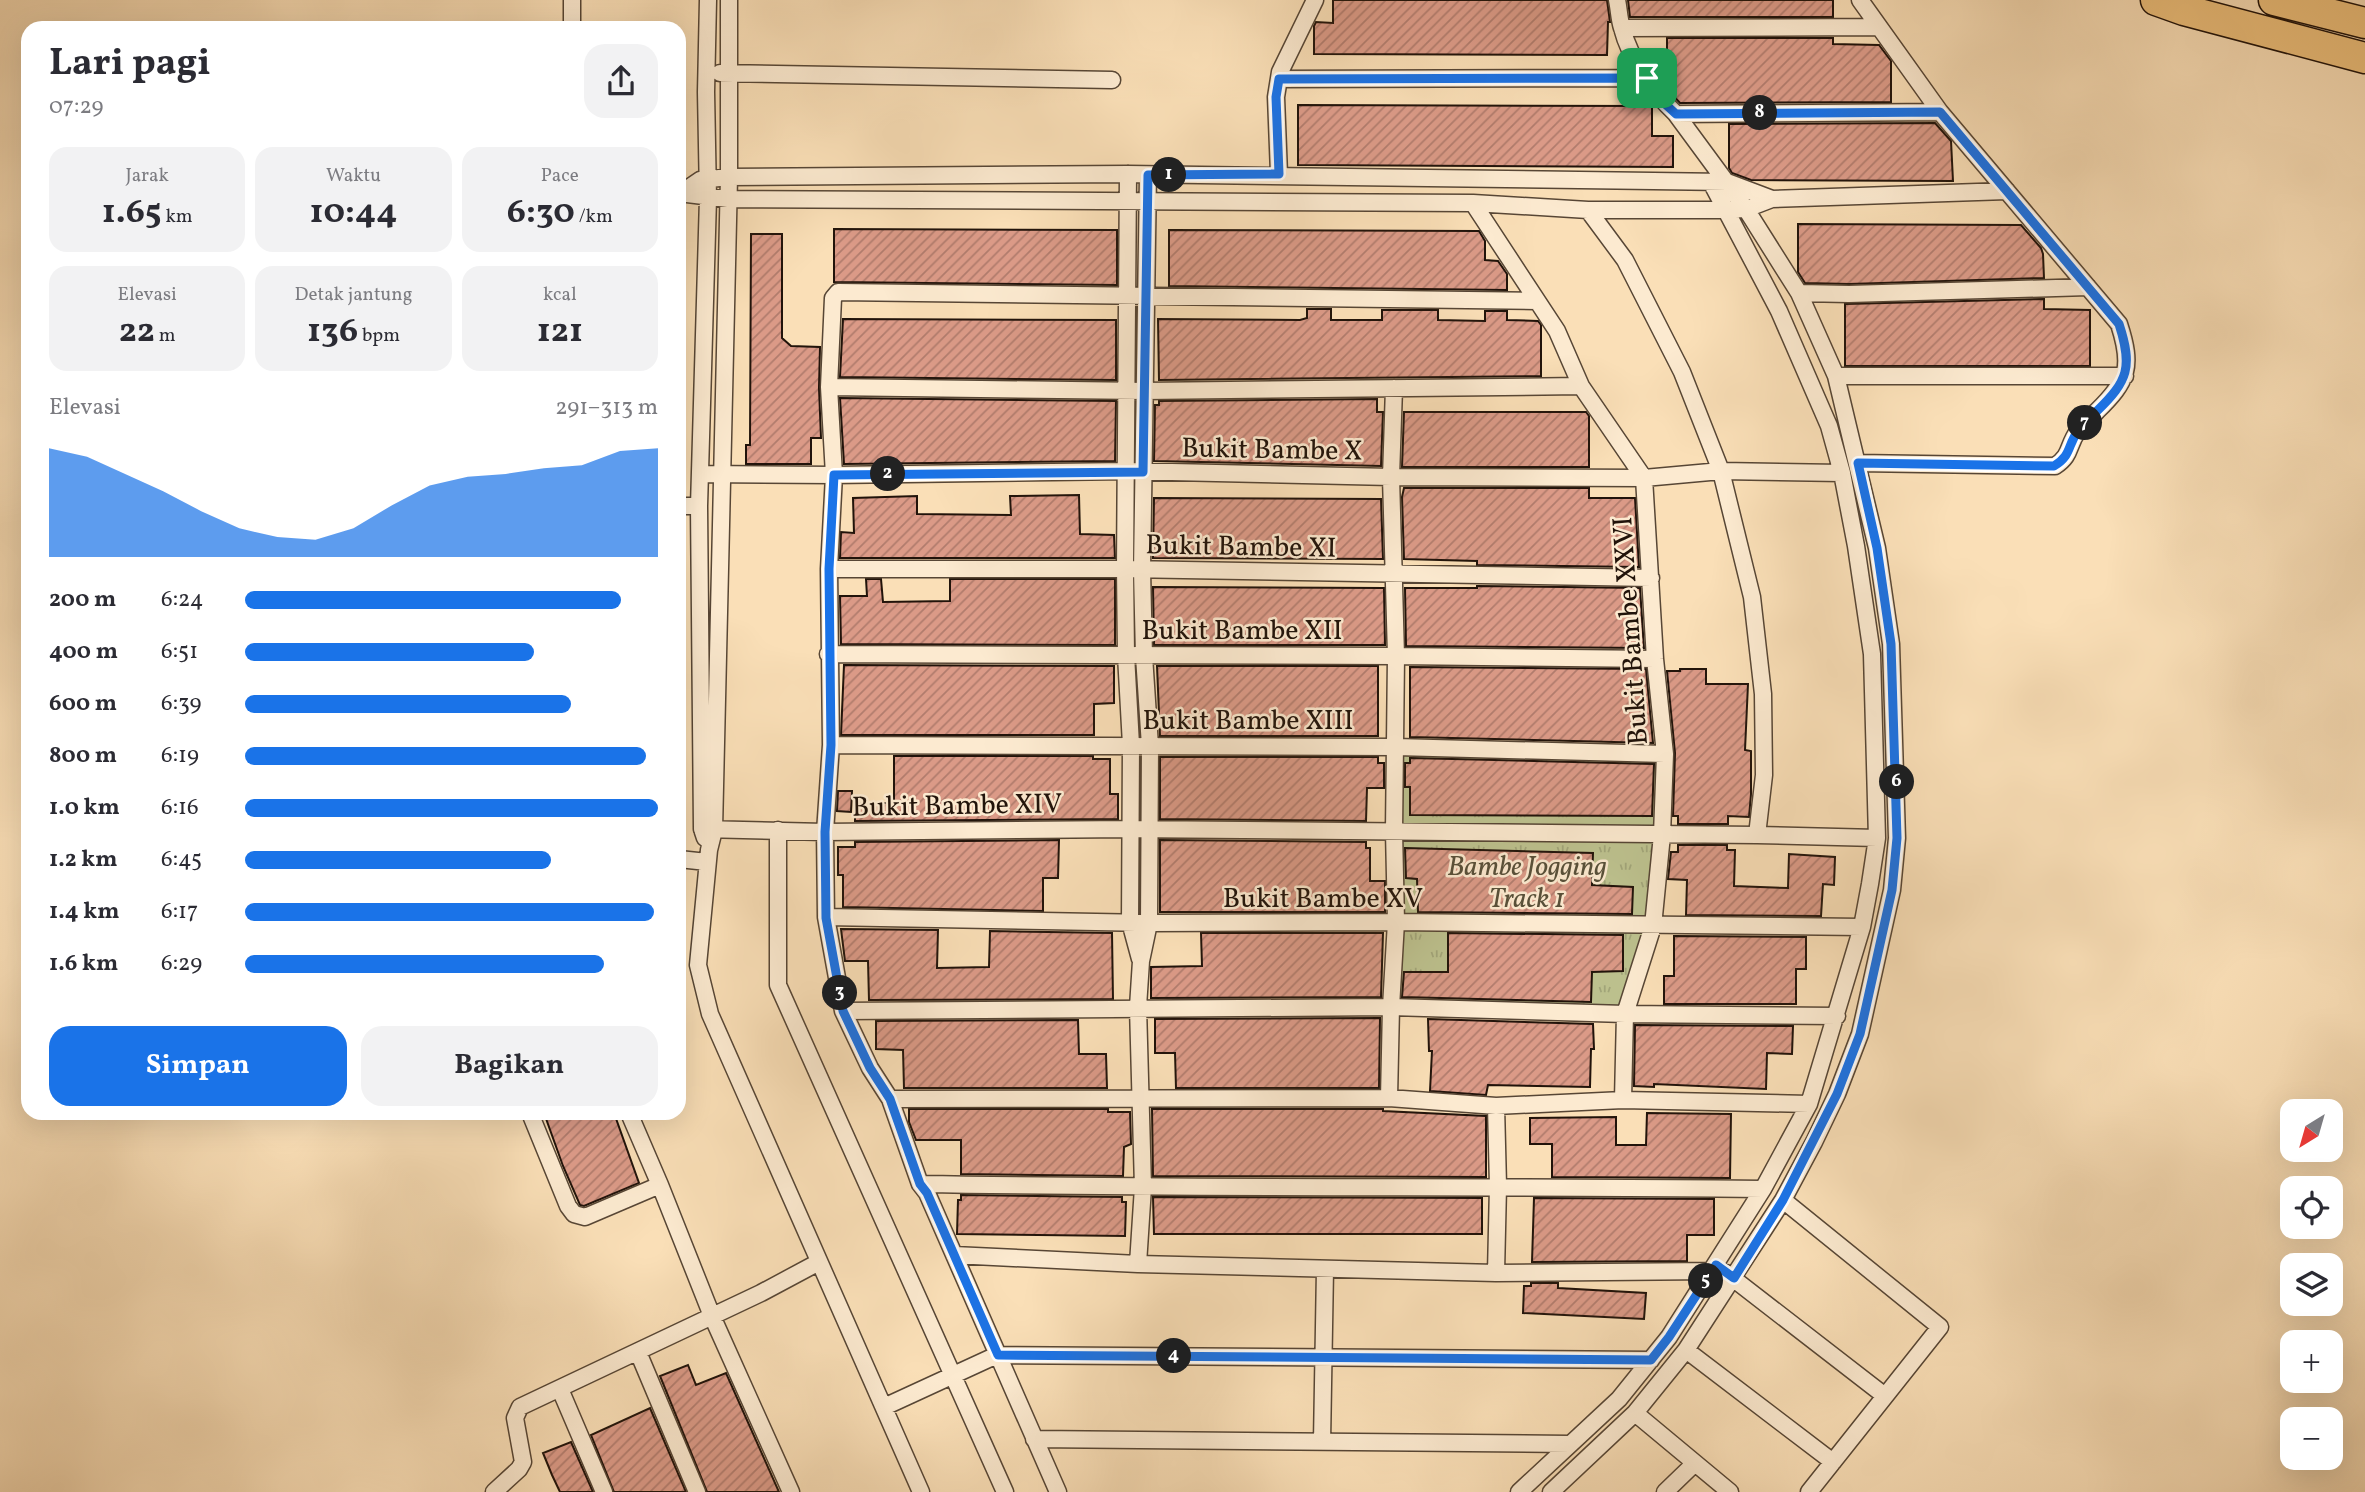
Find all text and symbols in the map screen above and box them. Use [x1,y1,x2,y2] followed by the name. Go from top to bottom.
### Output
[49,38,211,91] text: Lari pagi
[584,44,658,118] button: share
[1617,48,1677,108] pin
[1628,59,1666,97] icon: arrive
[49,91,103,123] text: 07:29
[1742,96,1778,130] pin: 8
[1754,99,1765,125] text: 8
[1152,158,1186,192] pin: 1
[1165,161,1172,187] text: 1
[125,163,169,189] text: Jarak
[326,163,381,189] text: Waktu
[541,163,579,189] text: Pace
[102,189,162,237] text: 1.65
[309,189,397,237] text: 10:44
[507,189,575,237] text: 6:30
[162,204,193,230] text: km
[575,204,613,230] text: /km
[118,282,177,308] text: Elevasi
[295,282,412,308] text: Detak jantung
[543,282,577,308] text: kcal
[119,308,155,356] text: 22
[307,308,358,356] text: 136
[537,308,583,356] text: 121
[155,323,176,349] text: m
[358,323,400,349] text: bpm
[49,392,121,424] text: Elevasi
[555,392,658,424] text: 291–313 m
[2068,406,2102,440] pin: 7
[2080,409,2089,435] text: 7
[1181,429,1363,472] street label: Bukit Bambe X
[870,456,906,491] pin: 2
[883,460,892,486] text: 2
[1604,515,1659,747] street label: Bukit Bambe XXVI
[1145,526,1337,569] street label: Bukit Bambe XI
[49,584,116,616] text: 200 m
[161,584,203,616] text: 6:24
[1141,612,1343,651] street label: Bukit Bambe XII
[49,636,118,668] text: 400 m
[161,636,198,668] text: 6:51
[49,688,117,720] text: 600 m
[161,688,201,720] text: 6:39
[1142,702,1354,741] street label: Bukit Bambe XIII
[49,740,117,772] text: 800 m
[161,740,199,772] text: 6:19
[1880,764,1914,800] pin: 6
[1891,768,1902,794] text: 6
[851,785,1063,828] street label: Bukit Bambe XIV
[49,792,120,824] text: 1.0 km
[161,792,199,824] text: 6:16
[49,844,118,876] text: 1.2 km
[161,844,202,876] text: 6:45
[1447,848,1607,919] park label: Bambe Jogging Track 1
[1223,880,1423,919] street label: Bukit Bambe XV
[49,896,120,928] text: 1.4 km
[161,896,198,928] text: 6:17
[49,948,118,980] text: 1.6 km
[161,948,202,980] text: 6:29
[822,976,858,1010] pin: 3
[835,979,844,1005] text: 3
[49,1026,347,1106] button: Simpan
[361,1026,658,1106] button: Bagikan
[2280,1099,2343,1162] north arrow
[2280,1099,2343,1470] map controls
[2280,1176,2343,1239] button: locate
[2280,1253,2343,1316] button: layers
[1688,1264,1724,1298] pin: 5
[1701,1267,1710,1293] text: 5
[2280,1330,2343,1393] button: +
[1156,1338,1192,1374] pin: 4
[1168,1342,1179,1368] text: 4
[2280,1407,2343,1470] button: −

